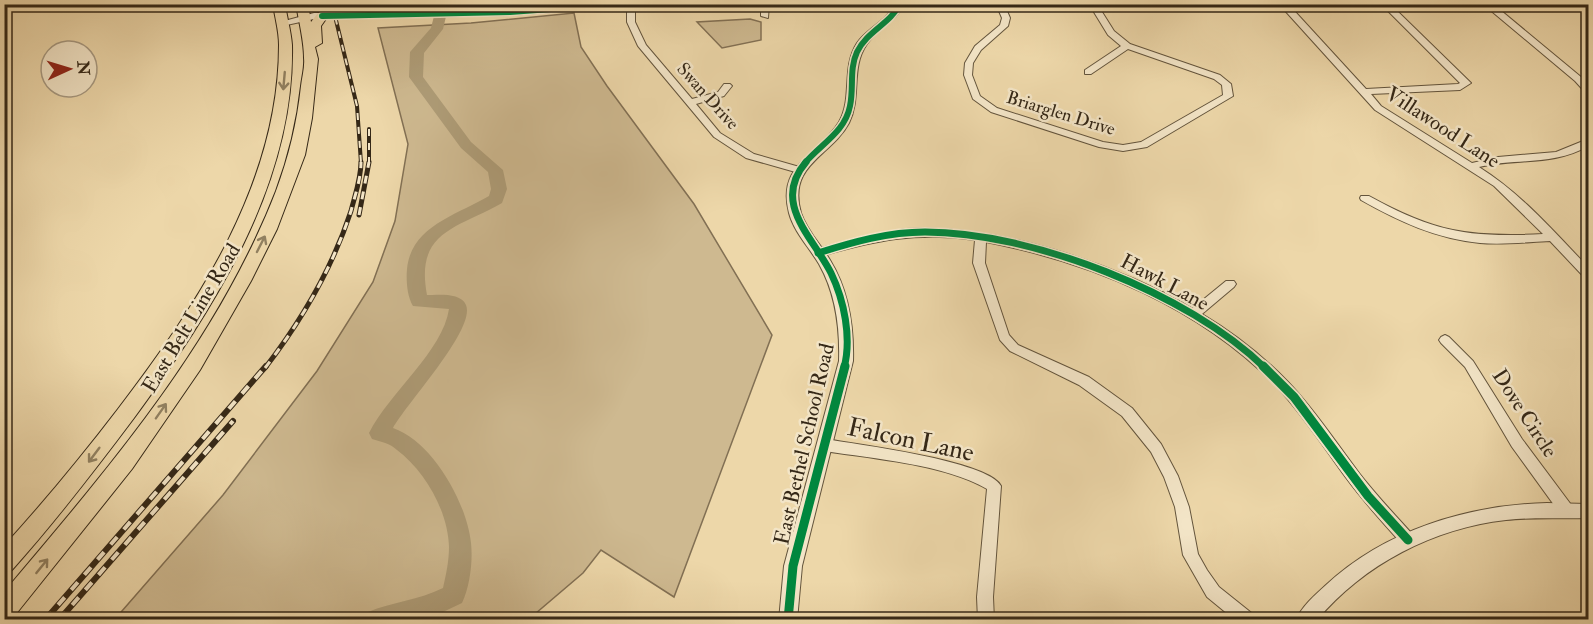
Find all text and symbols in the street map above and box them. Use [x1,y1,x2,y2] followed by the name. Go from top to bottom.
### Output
[39,39,99,99] north arrow
[671,58,744,135] street label: Swan Drive
[72,59,93,77] text: N
[278,70,289,90] one-way arrow
[1381,80,1505,174] street label: Villawood Lane
[1004,86,1118,141] street label: Briarglen Drive
[256,236,267,254] one-way arrow
[136,238,247,398] street label: East Belt Line Road
[1116,248,1214,317] street label: Hawk Lane
[768,340,841,548] street label: East Bethel School Road
[1486,364,1563,463] street label: Dove Circle
[155,404,167,420] one-way arrow
[845,411,977,469] street label: Falcon Lane
[87,447,100,463] one-way arrow
[35,559,49,574] one-way arrow

